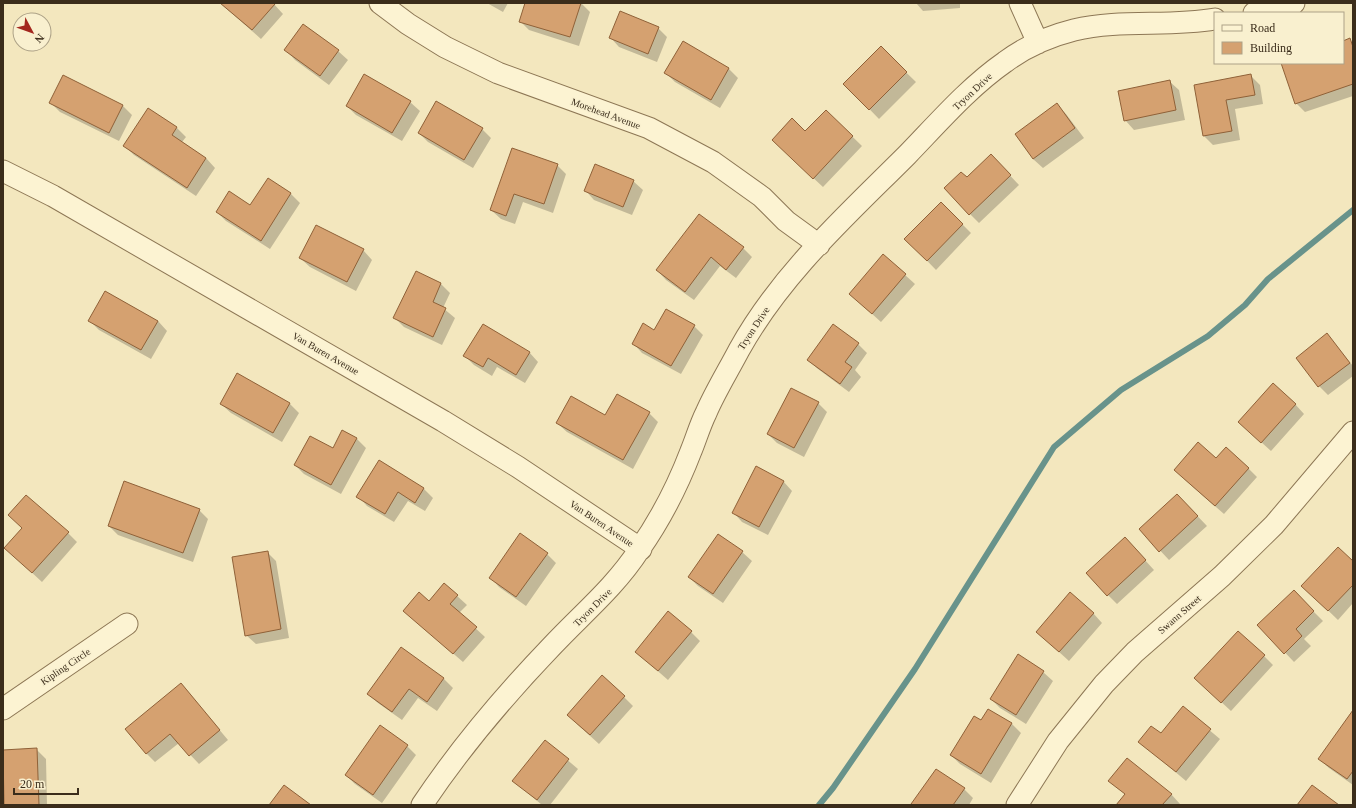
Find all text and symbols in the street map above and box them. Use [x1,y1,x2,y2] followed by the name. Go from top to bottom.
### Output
[12,12,52,52] north arrow
[1214,12,1344,64] legend
[1250,21,1275,35] text: Road
[32,32,47,46] text: N
[1250,41,1292,55] text: Building
[951,70,995,112] street label: Tryon Drive
[570,96,642,131] street label: Morehead Avenue
[735,304,772,352] street label: Tryon Drive
[291,330,361,377] street label: Van Buren Avenue
[568,498,636,549] street label: Van Buren Avenue
[571,586,614,629] street label: Tryon Drive
[1156,593,1203,636] street label: Swann Street
[38,645,93,687] street label: Kipling Circle
[14,770,78,796] scale bar
[20,777,45,791] text: 20 m

